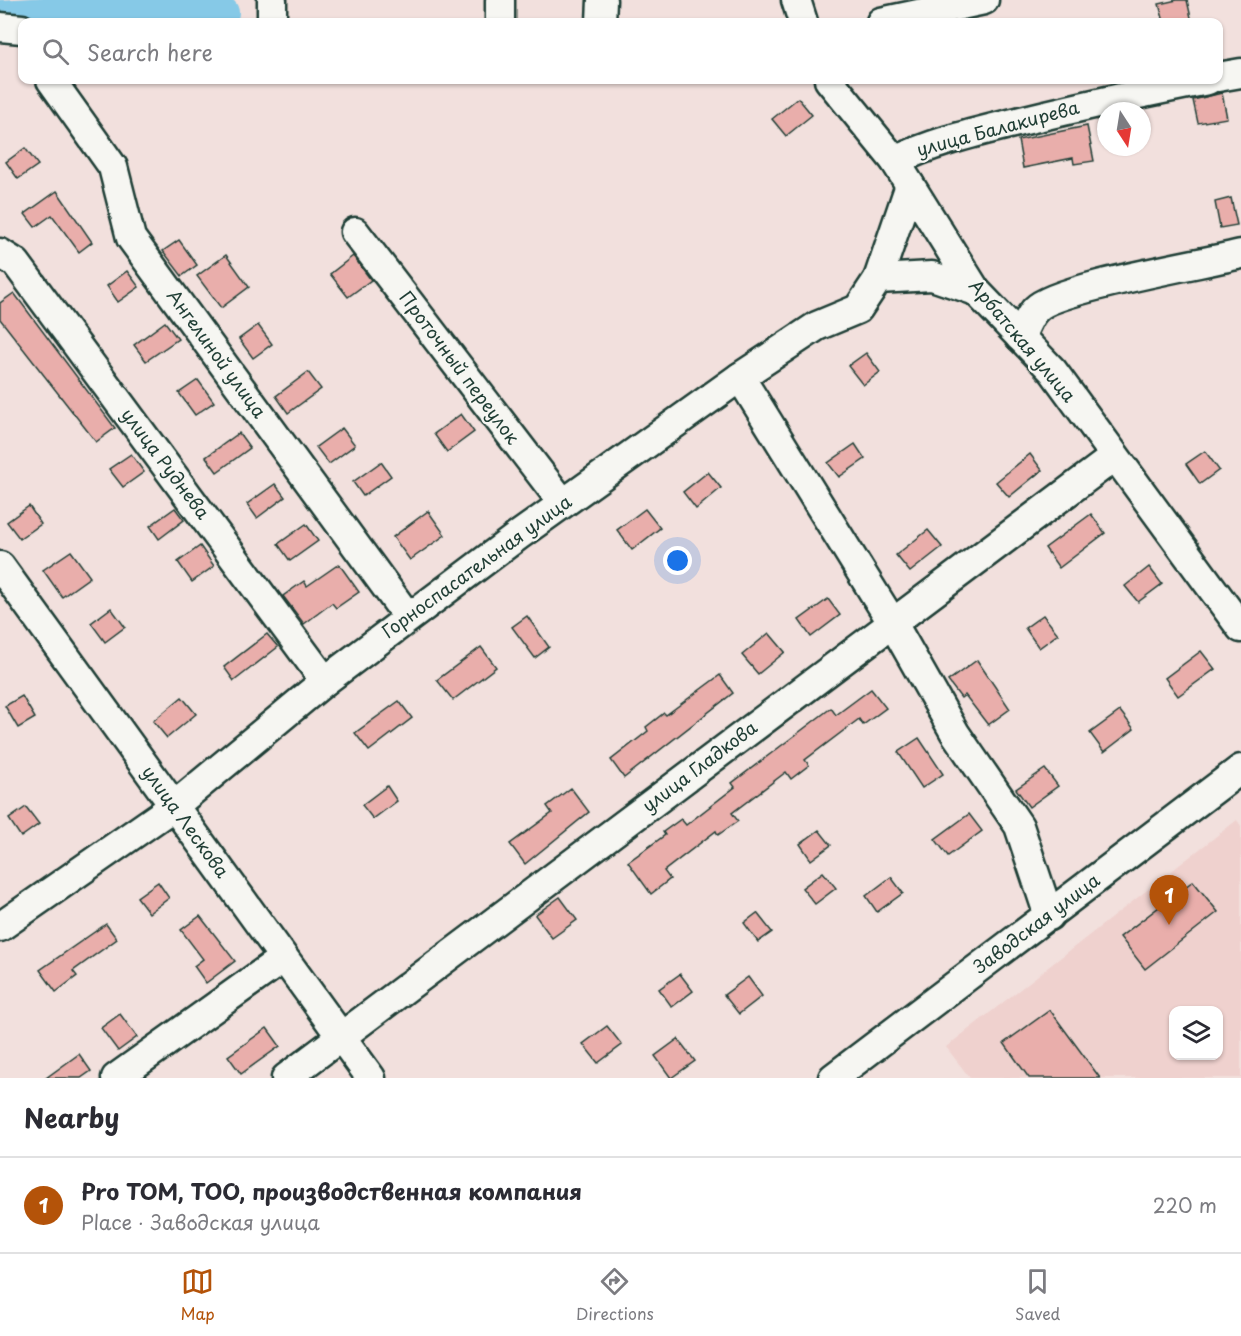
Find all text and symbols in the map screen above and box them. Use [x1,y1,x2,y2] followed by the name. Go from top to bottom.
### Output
[18,18,1223,84] search box
[39,35,72,68] icon: search
[87,35,213,68] text: Search here
[913,93,1083,162] street label: улица Балакирева
[1097,102,1151,156] north arrow
[963,272,1083,408] street label: Арбатская улица
[161,283,274,424] street label: Ангелиной улица
[394,285,527,450] street label: Проточный переулок
[115,402,217,525] street label: улица Руднева
[376,487,577,644] street label: Горноспасательная улица
[663,546,692,575] your location
[636,713,763,818] street label: улица Гладкова
[136,759,237,884] street label: улица Лескова
[967,866,1106,979] street label: Заводская улица
[1150,876,1188,925] pin: 1
[1169,1006,1223,1060] map controls
[1169,1006,1223,1060] button: layers
[24,1098,119,1137] text: Nearby
[81,1174,582,1207] text: Pro TOM, ТОО, производственная компания
[39,1190,48,1220] text: 1
[1153,1190,1217,1220] text: 220 m
[81,1207,320,1237] text: Place · Заводская улица
[181,1265,215,1325] tab: Map
[576,1265,654,1325] tab: Directions
[1015,1265,1060,1325] tab: Saved

